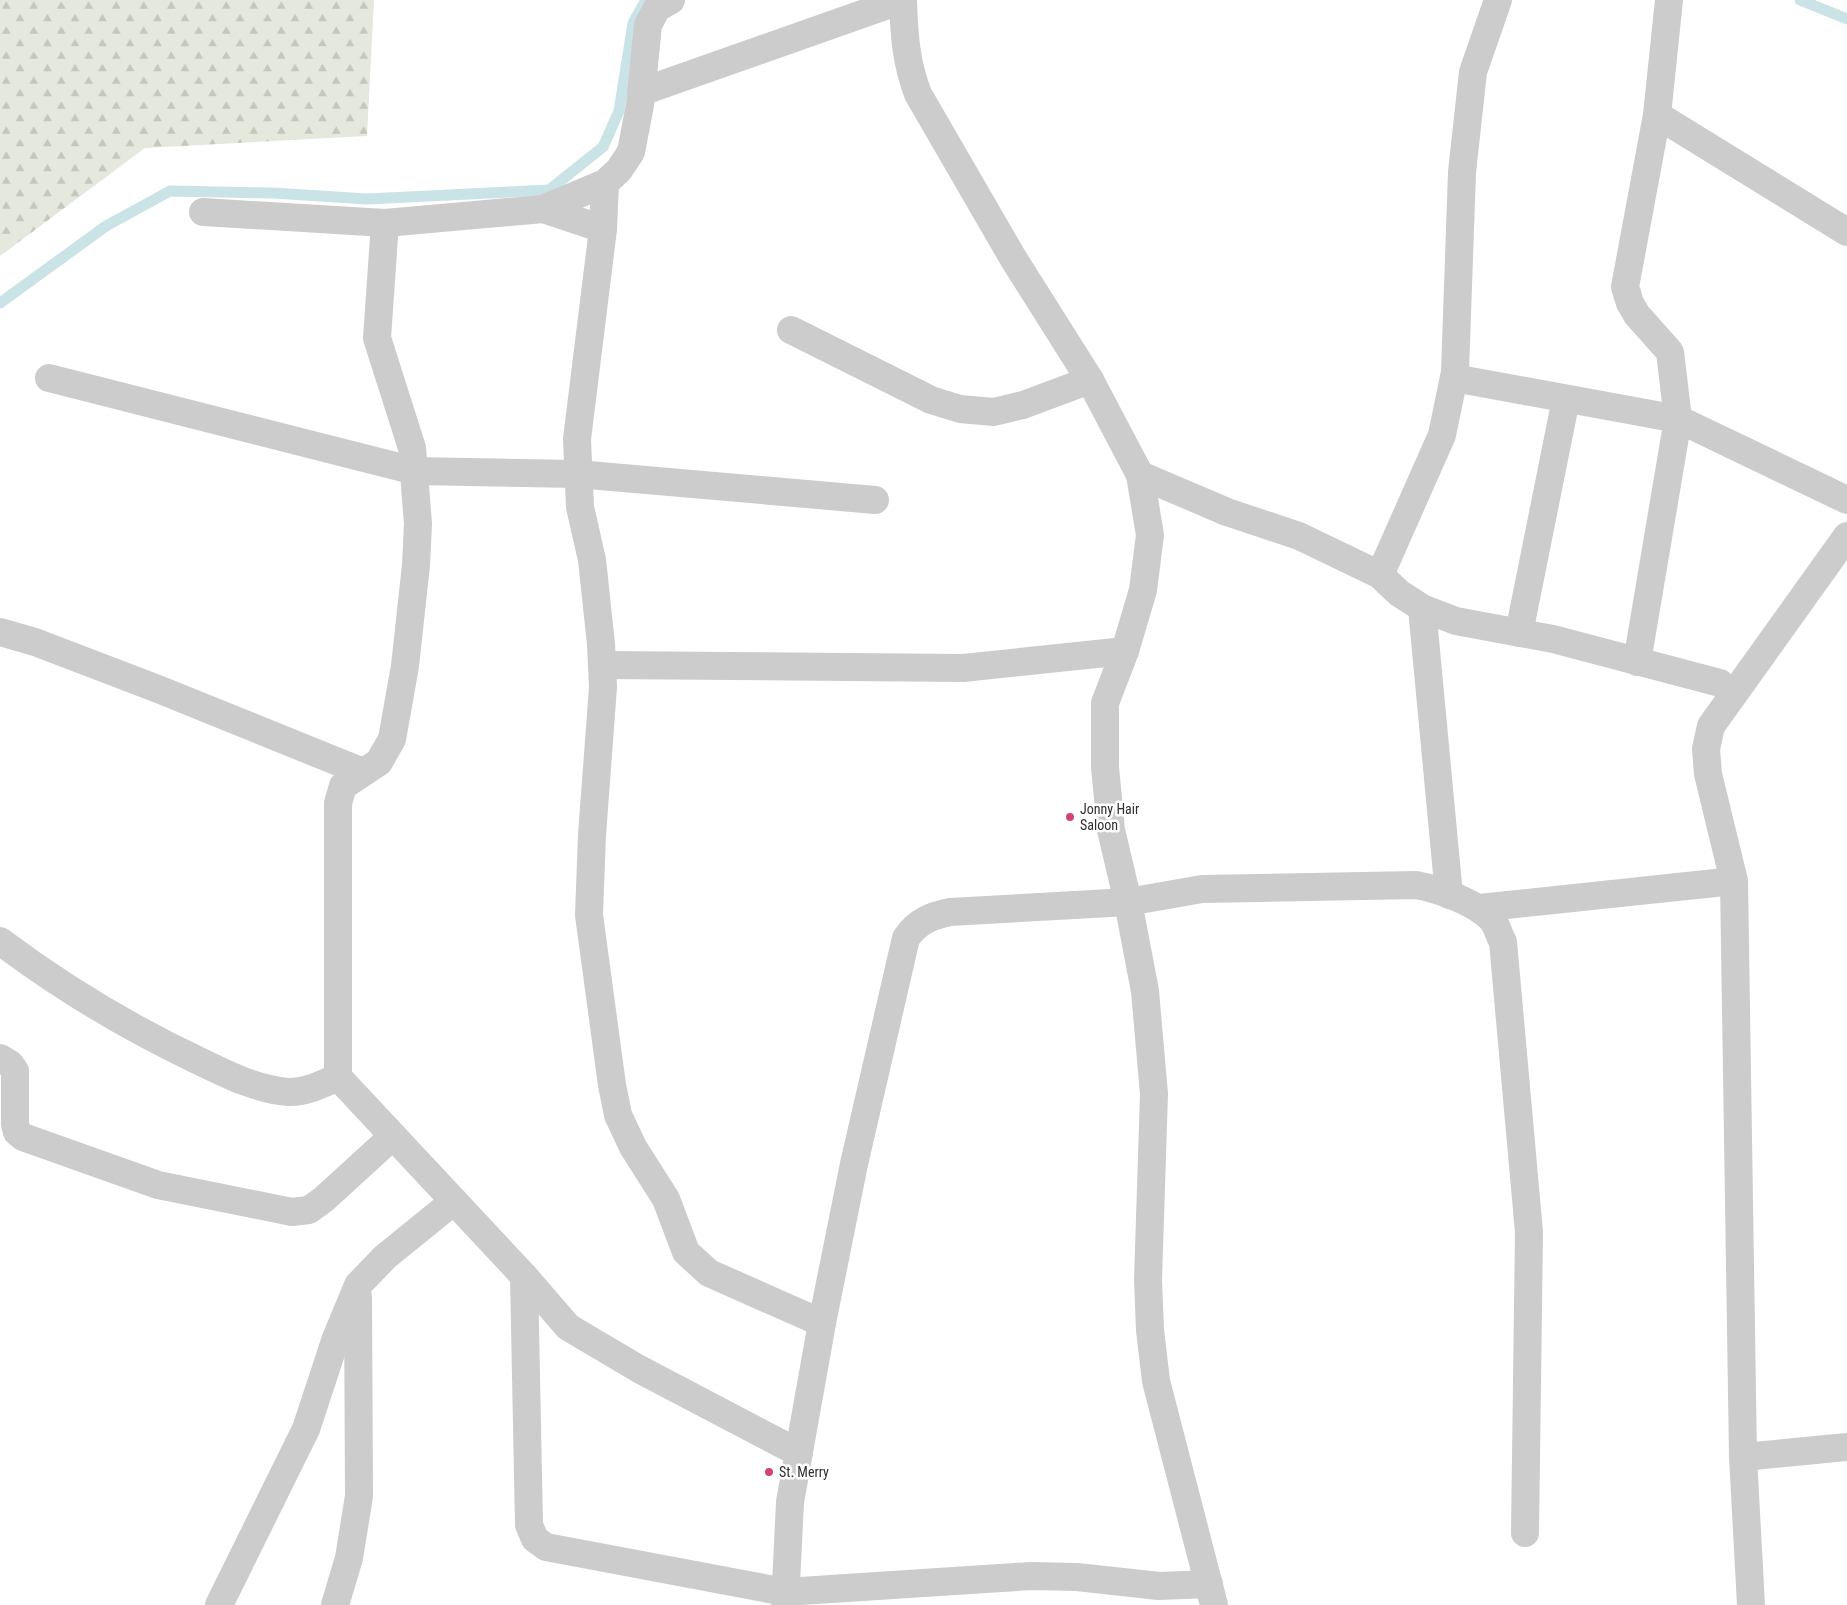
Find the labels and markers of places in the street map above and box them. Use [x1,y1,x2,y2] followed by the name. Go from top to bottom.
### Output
[1080,801,1139,833] place label: Jonny Hair Saloon
[1064,811,1076,823] marker: Jonny Hair Saloon
[779,1464,829,1480] place label: St. Merry
[763,1466,775,1478] marker: St. Merry

